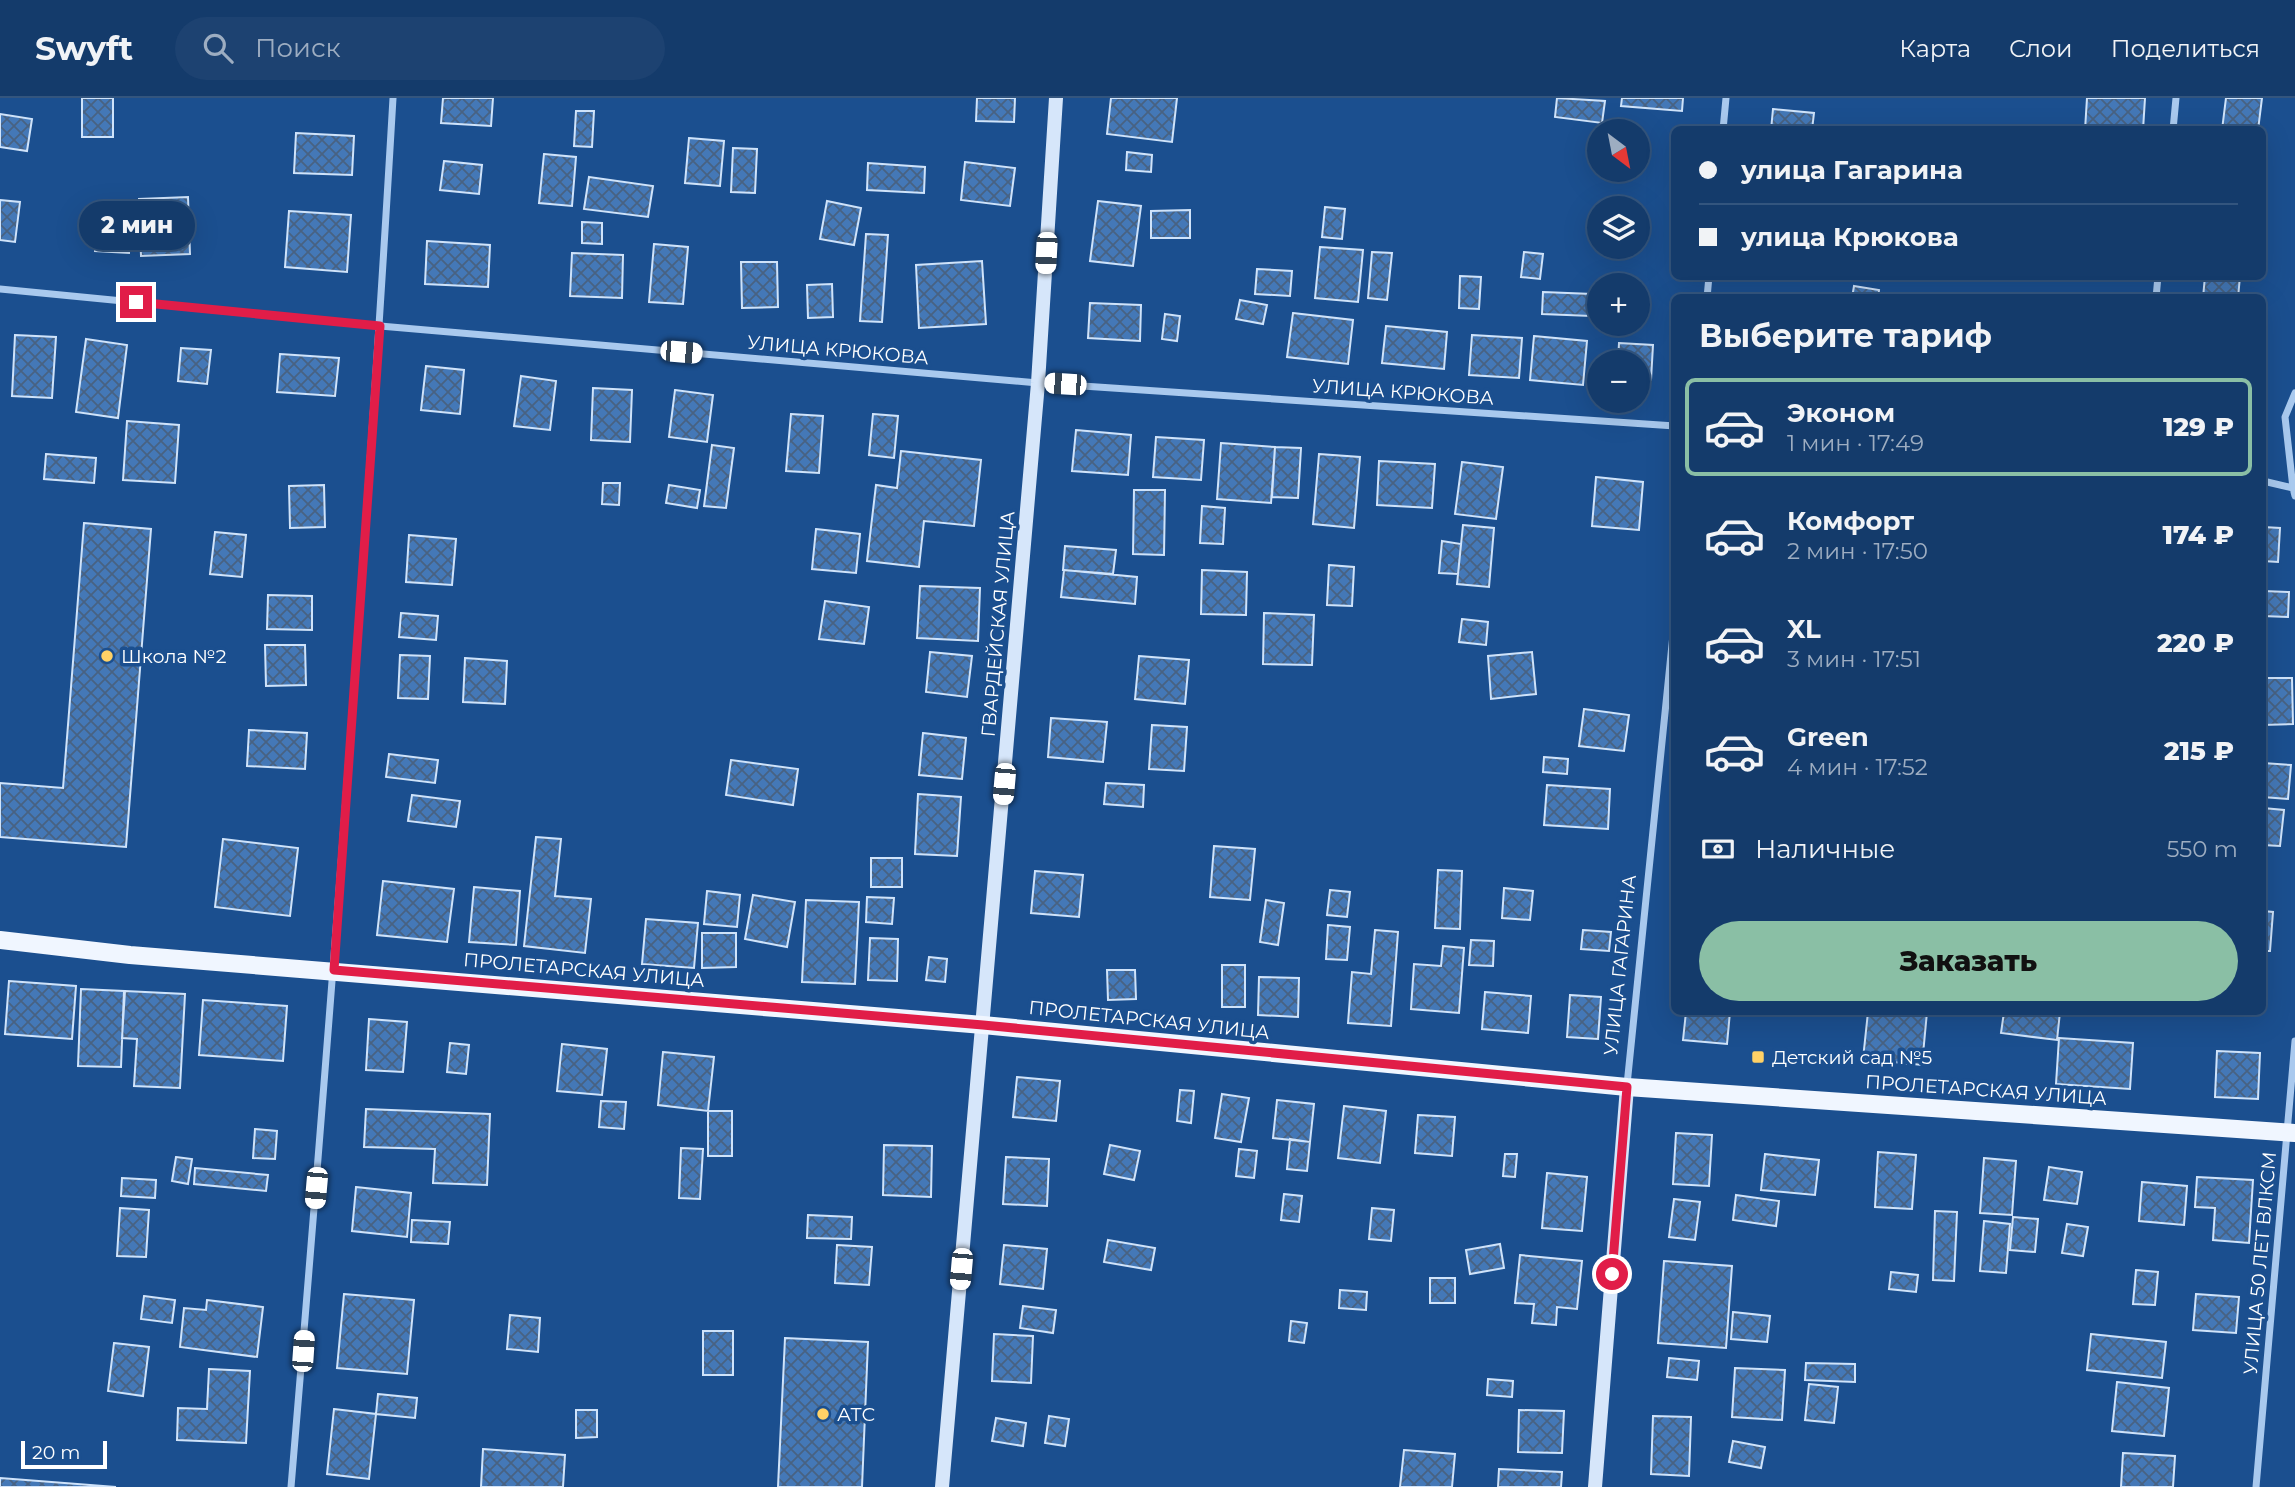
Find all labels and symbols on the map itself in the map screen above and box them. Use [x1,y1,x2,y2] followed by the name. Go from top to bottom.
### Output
[1587,119,1650,182] north arrow
[78,200,194,250] callout: 2 мин
[1035,231,1058,275] car
[120,286,152,318] route end
[746,331,930,369] street label: УЛИЦА КРЮКОВА
[660,340,703,364] car
[1044,372,1087,396] car
[1311,374,1495,410] street label: УЛИЦА КРЮКОВА
[977,510,1019,738] street label: ГВАРДЕЙСКАЯ УЛИЦА
[121,645,227,668] place label: Школа №2
[99,648,115,664] marker: Школа №2
[992,762,1017,806] car
[1599,874,1641,1056] street label: УЛИЦА ГАГАРИНА
[462,948,706,992] street label: ПРОЛЕТАРСКАЯ УЛИЦА
[1027,996,1271,1044] street label: ПРОЛЕТАРСКАЯ УЛИЦА
[1772,1046,1932,1069] place label: Детский сад №5
[1750,1049,1766,1065] marker: Детский сад №5
[1864,1070,2108,1110] street label: ПРОЛЕТАРСКАЯ УЛИЦА
[2239,1151,2281,1375] street label: УЛИЦА 50 ЛЕТ ВЛКСМ
[304,1166,329,1210] car
[949,1247,974,1291] car
[1596,1258,1628,1290] route start
[292,1329,315,1373] car
[837,1403,875,1426] place label: АТС
[815,1406,831,1422] marker: АТС
[21,1438,107,1470] scale bar

